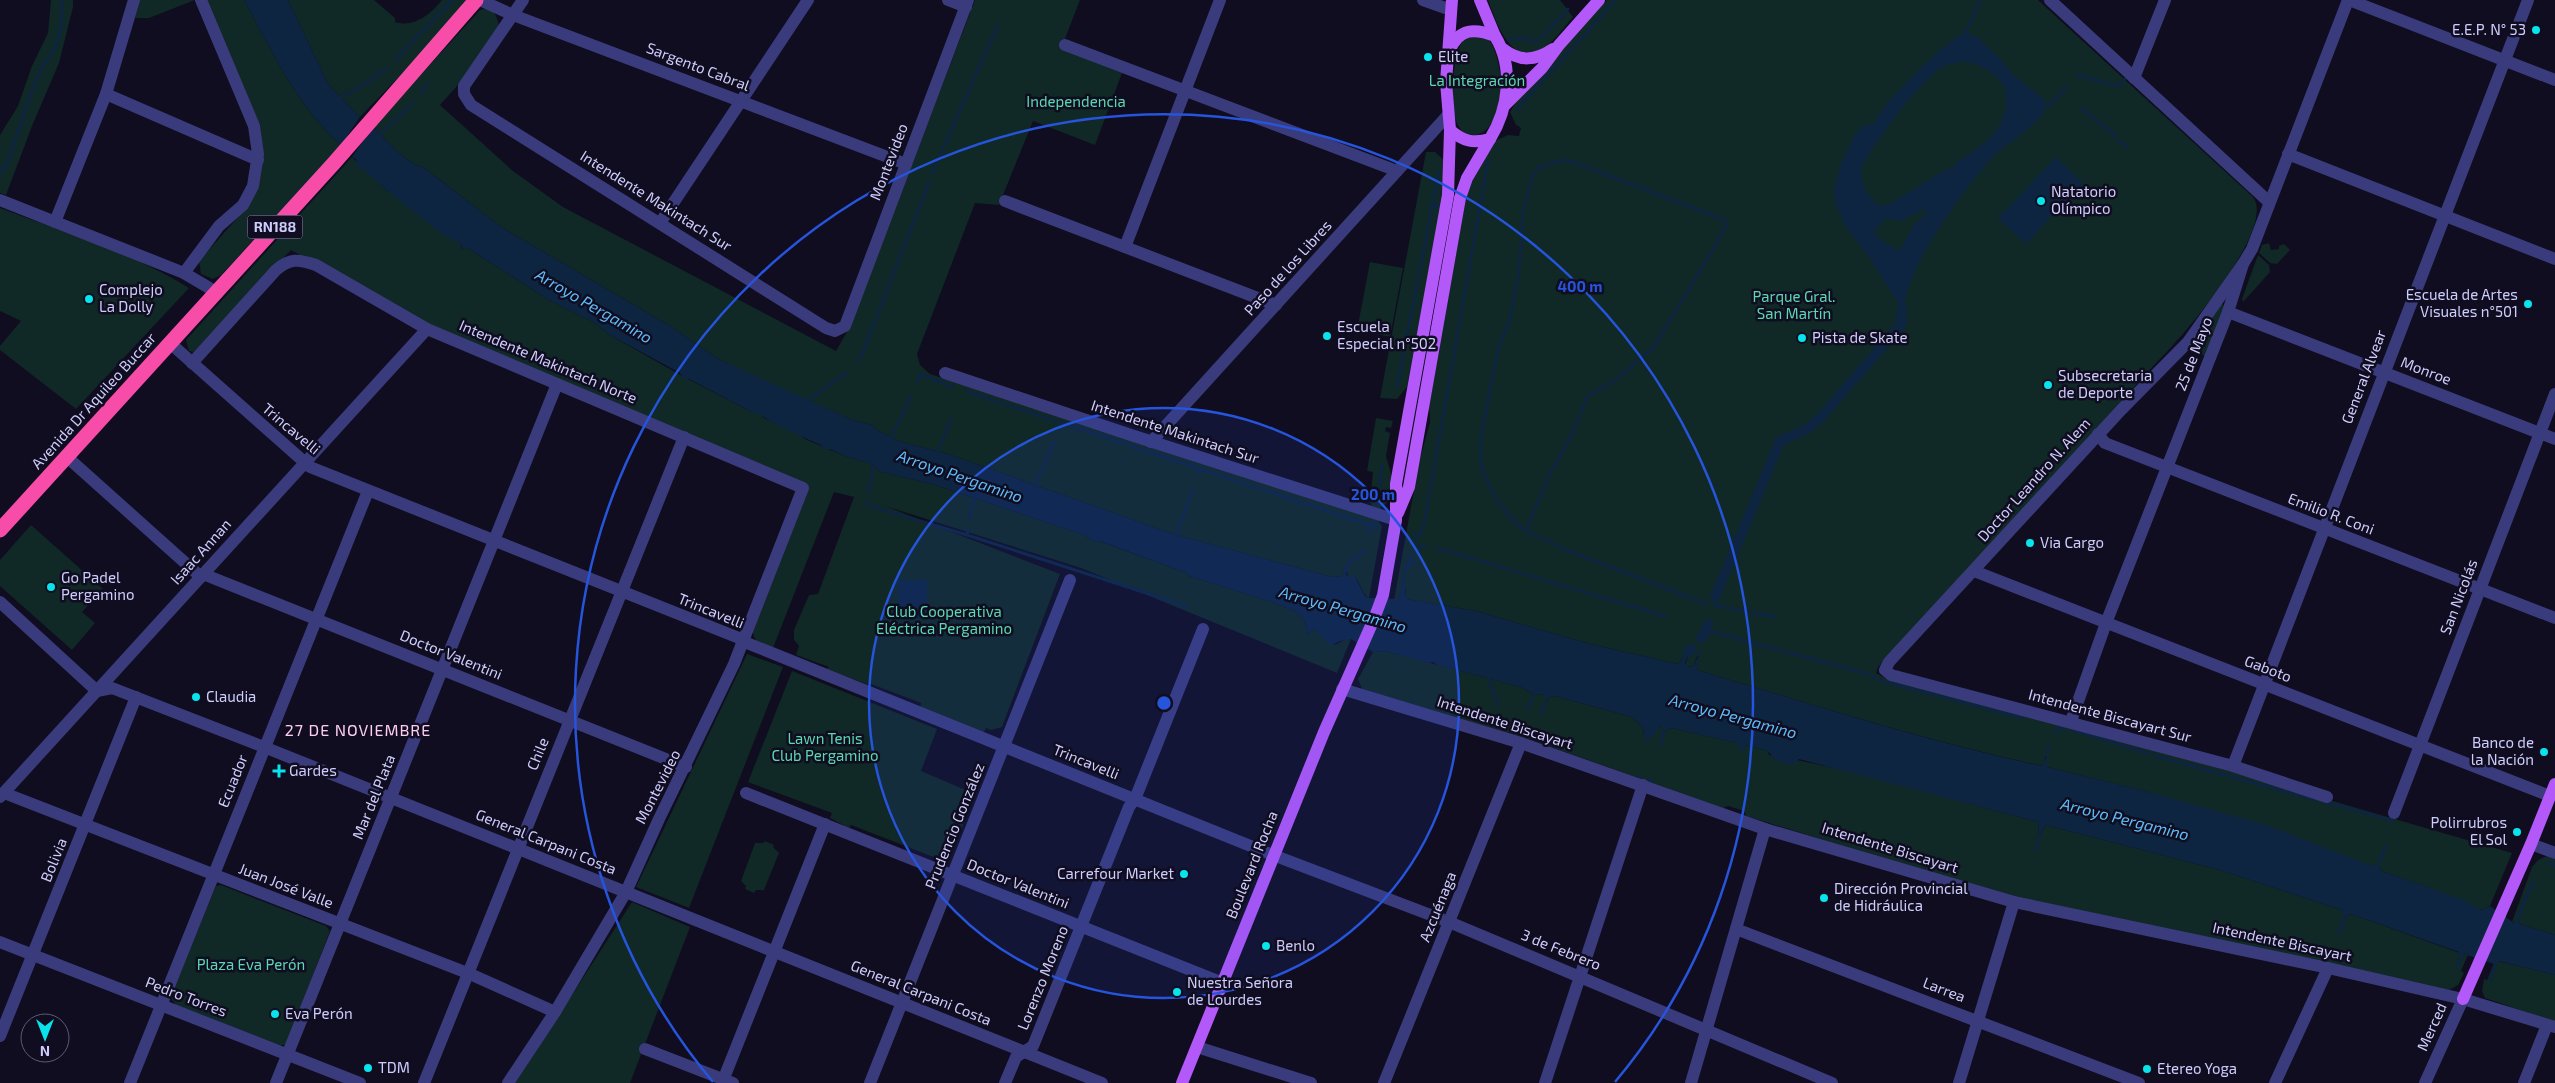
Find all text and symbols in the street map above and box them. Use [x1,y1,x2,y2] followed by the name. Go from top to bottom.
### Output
[2452,20,2526,38] place label: E.E.P. N° 53
[2530,24,2542,36] marker: E.E.P. N° 53
[644,38,753,94] street label: Sargento Cabral
[1438,47,1468,65] place label: Elite
[1422,51,1434,63] marker: Elite
[1429,71,1525,89] park label: La Integración
[1026,92,1126,110] park label: Independencia
[865,121,911,203] street label: Montevideo
[577,146,736,254] street label: Intendente Makintach Sur
[2051,182,2116,217] place label: Natatorio Olímpico
[2035,195,2047,207] marker: Natatorio Olímpico
[248,216,302,238] road number: RN188
[1240,216,1335,319] street label: Paso de los Libres
[531,264,656,348] water label: Arroyo Pergamino
[1558,277,1602,295] text: 400 m
[99,280,163,315] place label: Complejo La Dolly
[2406,285,2518,320] place label: Escuela de Artes Visuales n°501
[1753,287,1835,322] park label: Parque Gral. San Martín
[83,293,95,305] marker: Complejo La Dolly
[2522,298,2534,310] marker: Escuela de Artes Visuales n°501
[2171,314,2215,393] street label: 25 de Mayo
[457,315,640,407] street label: Intendente Makintach Norte
[1337,317,1436,352] place label: Escuela Especial n°502
[2337,327,2389,426] street label: General Alvear
[27,328,159,472] street label: Avenida Dr Aquileo Buccar
[1812,328,1908,346] place label: Pista de Skate
[1321,330,1333,342] marker: Escuela Especial n°502
[1796,332,1808,344] marker: Pista de Skate
[2398,352,2454,388] street label: Monroe
[2058,366,2152,401] place label: Subsecretaria de Deporte
[2042,379,2054,391] marker: Subsecretaria de Deporte
[1089,395,1262,467] street label: Intendente Makintach Sur
[259,399,324,458] street label: Trincavelli
[1973,414,2093,545] street label: Doctor Leandro N. Alem
[894,445,1025,507] water label: Arroyo Pergamino
[1351,485,1395,503] text: 200 m
[2286,488,2377,538] street label: Emilio R. Coni
[166,515,234,588] street label: Isaac Annan
[2040,533,2104,551] place label: Via Cargo
[2024,537,2036,549] marker: Via Cargo
[2435,557,2481,637] street label: San Nicolás
[61,568,134,603] place label: Go Padel Pergamino
[45,581,57,593] marker: Go Padel Pergamino
[1276,581,1409,637] water label: Arroyo Pergamino
[676,589,747,632] street label: Trincavelli
[876,602,1012,637] park label: Club Cooperativa Eléctrica Pergamino
[398,625,505,683] street label: Doctor Valentini
[2242,651,2294,685] street label: Gaboto
[2027,685,2194,745] street label: Intendente Biscayart Sur
[206,687,256,705] place label: Claudia
[1666,689,1799,743] water label: Arroyo Pergamino
[190,691,202,703] marker: Claudia
[1435,692,1576,753] street label: Intendente Biscayart
[1155,694,1173,712] centre of rings
[285,720,431,739] district label: 27 DE NOVIEMBRE
[772,729,878,764] park label: Lawn Tenis Club Pergamino
[2471,733,2534,768] place label: Banco de la Nación
[522,735,552,773] street label: Chile
[1051,740,1122,783] street label: Trincavelli
[631,746,684,827] street label: Montevideo
[2538,746,2550,758] marker: Banco de la Nación
[213,751,251,810] street label: Ecuador
[348,752,398,842] street label: Mar del Plata
[921,760,988,891] street label: Prudencio González
[289,761,337,779] place label: Gardes
[273,765,285,777] marker: Gardes
[2058,793,2191,845] water label: Arroyo Pergamino
[473,805,619,878] street label: General Carpani Costa
[1221,808,1281,921] street label: Boulevard Rocha
[2430,813,2508,848] place label: Polirrubros El Sol
[1820,818,1961,876] street label: Intendente Biscayart
[2511,826,2523,838] marker: Polirrubros El Sol
[36,835,70,884] street label: Bolivia
[965,854,1072,912] street label: Doctor Valentini
[237,859,336,911] street label: Juan José Valle
[1057,864,1174,882] place label: Carrefour Market
[1178,868,1190,880] marker: Carrefour Market
[1415,869,1459,944] street label: Azcuénaga
[1834,879,1968,914] place label: Dirección Provincial de Hidráulica
[1818,892,1830,904] marker: Dirección Provincial de Hidráulica
[2211,917,2354,965] street label: Intendente Biscayart
[1013,923,1071,1032] street label: Lorenzo Moreno
[1519,925,1604,973] street label: 3 de Febrero
[1276,936,1315,954] place label: Benlo
[1260,940,1272,952] marker: Benlo
[197,955,305,973] park label: Plaza Eva Perón
[848,956,994,1029] street label: General Carpani Costa
[143,972,230,1020] street label: Pedro Torres
[1187,973,1293,1008] place label: Nuestra Señora de Lourdes
[1921,973,1968,1005] street label: Larrea
[1171,986,1183,998] marker: Nuestra Señora de Lourdes
[2413,1000,2450,1054] street label: Merced
[285,1004,353,1022] place label: Eva Perón
[269,1008,281,1020] marker: Eva Perón
[20,1013,70,1063] north arrow
[40,1043,50,1060] text: N
[378,1058,410,1076] place label: TDM
[2157,1059,2237,1077] place label: Etereo Yoga
[362,1062,374,1074] marker: TDM
[2141,1063,2153,1075] marker: Etereo Yoga

